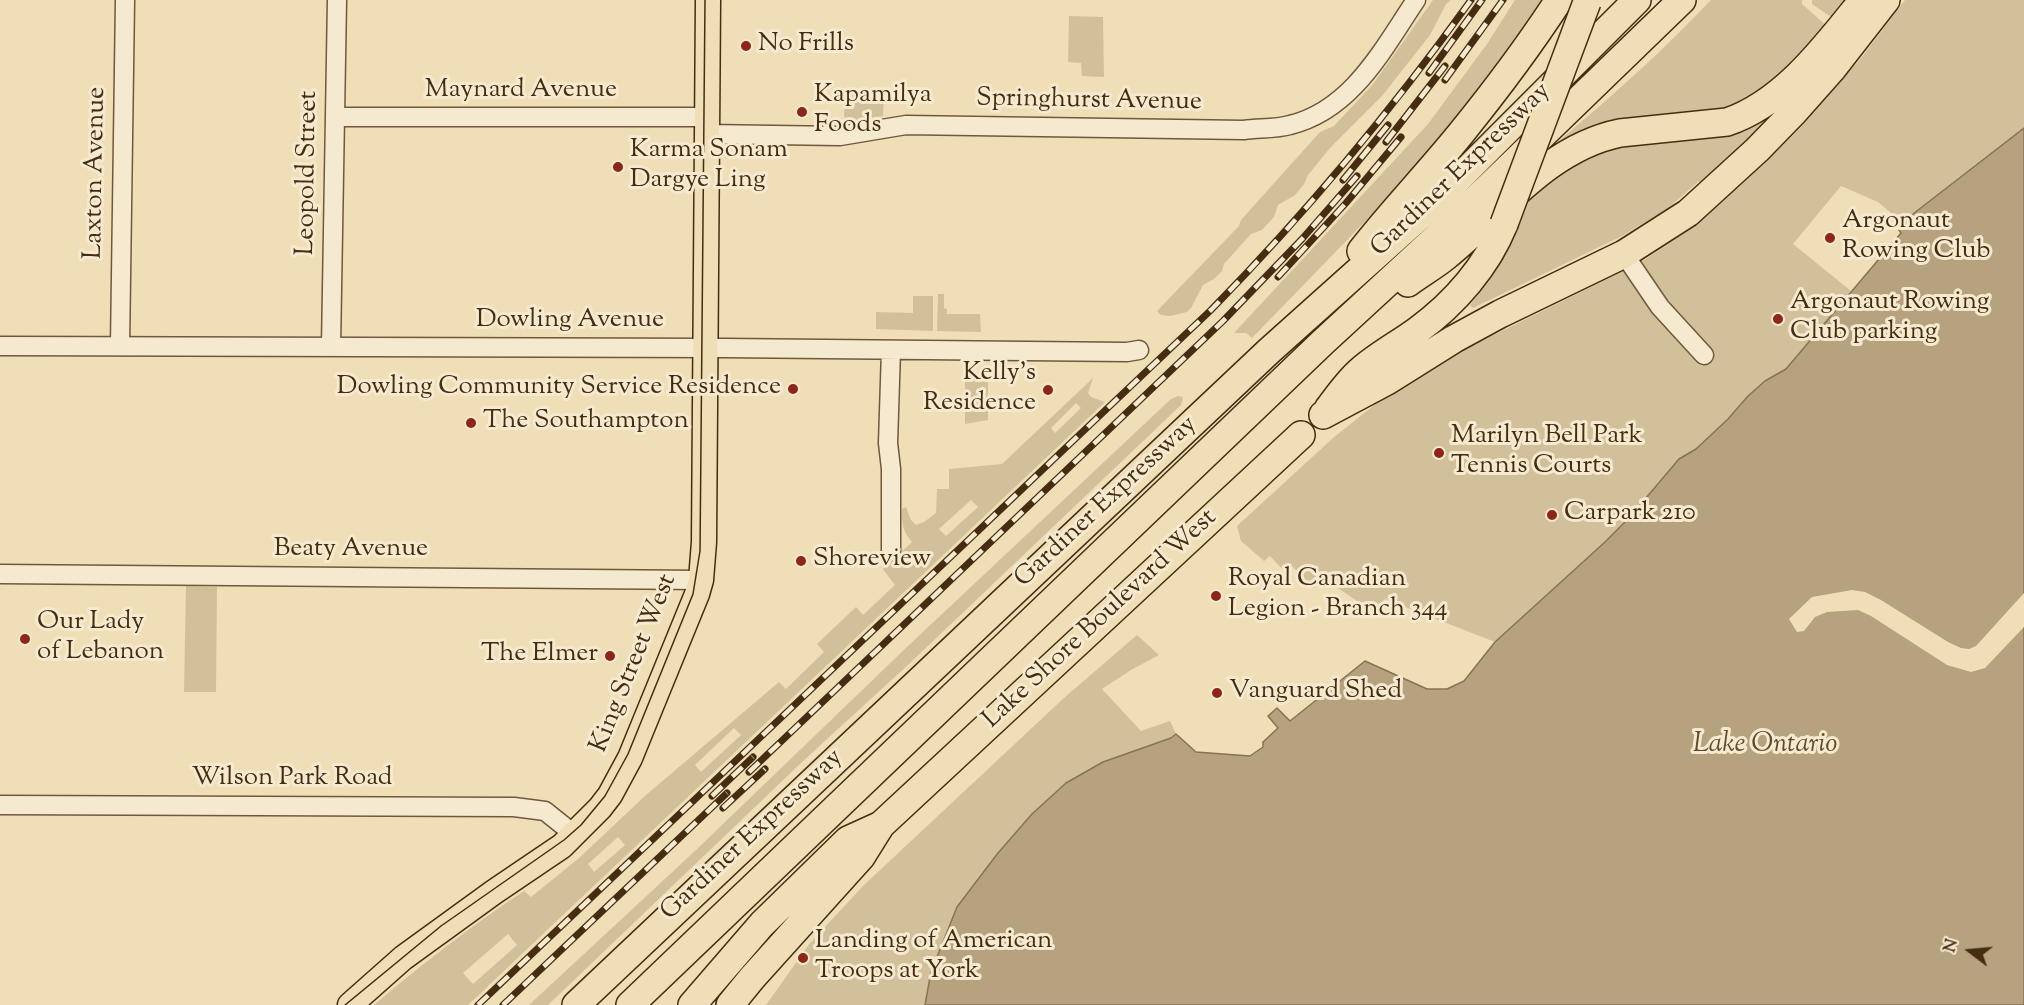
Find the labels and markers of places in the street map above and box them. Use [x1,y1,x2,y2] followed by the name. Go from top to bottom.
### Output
[758,30,854,62] place label: No Frills
[739,39,753,53] marker: No Frills
[814,81,932,142] place label: Kapamilya Foods
[795,105,809,119] marker: Kapamilya Foods
[630,136,788,198] place label: Karma Sonam Dargye Ling
[611,160,625,174] marker: Karma Sonam Dargye Ling
[1842,207,1990,268] place label: Argonaut Rowing Club
[1823,231,1837,245] marker: Argonaut Rowing Club
[1790,288,1990,350] place label: Argonaut Rowing Club parking
[1771,312,1785,326] marker: Argonaut Rowing Club parking
[923,359,1036,420] place label: Kelly's Residence
[337,373,781,405] place label: Dowling Community Service Residence
[786,382,800,396] marker: Dowling Community Service Residence
[1041,383,1055,397] marker: Kelly's Residence
[483,407,689,439] place label: The Southampton
[464,416,478,430] marker: The Southampton
[1451,422,1643,484] place label: Marilyn Bell Park Tennis Courts
[1432,446,1446,460] marker: Marilyn Bell Park Tennis Courts
[1564,499,1696,531] place label: Carpark 210
[1545,508,1559,522] marker: Carpark 210
[813,545,931,577] place label: Shoreview
[794,554,808,568] marker: Shoreview
[1228,565,1448,626] place label: Royal Canadian Legion - Branch 344
[1209,589,1223,603] marker: Royal Canadian Legion - Branch 344
[37,608,164,670] place label: Our Lady of Lebanon
[18,632,32,646] marker: Our Lady of Lebanon
[481,640,598,672] place label: The Elmer
[603,649,617,663] marker: The Elmer
[1229,677,1402,709] place label: Vanguard Shed
[1210,686,1224,700] marker: Vanguard Shed
[815,927,1052,988] place label: Landing of American Troops at York
[796,951,810,965] marker: Landing of American Troops at York

